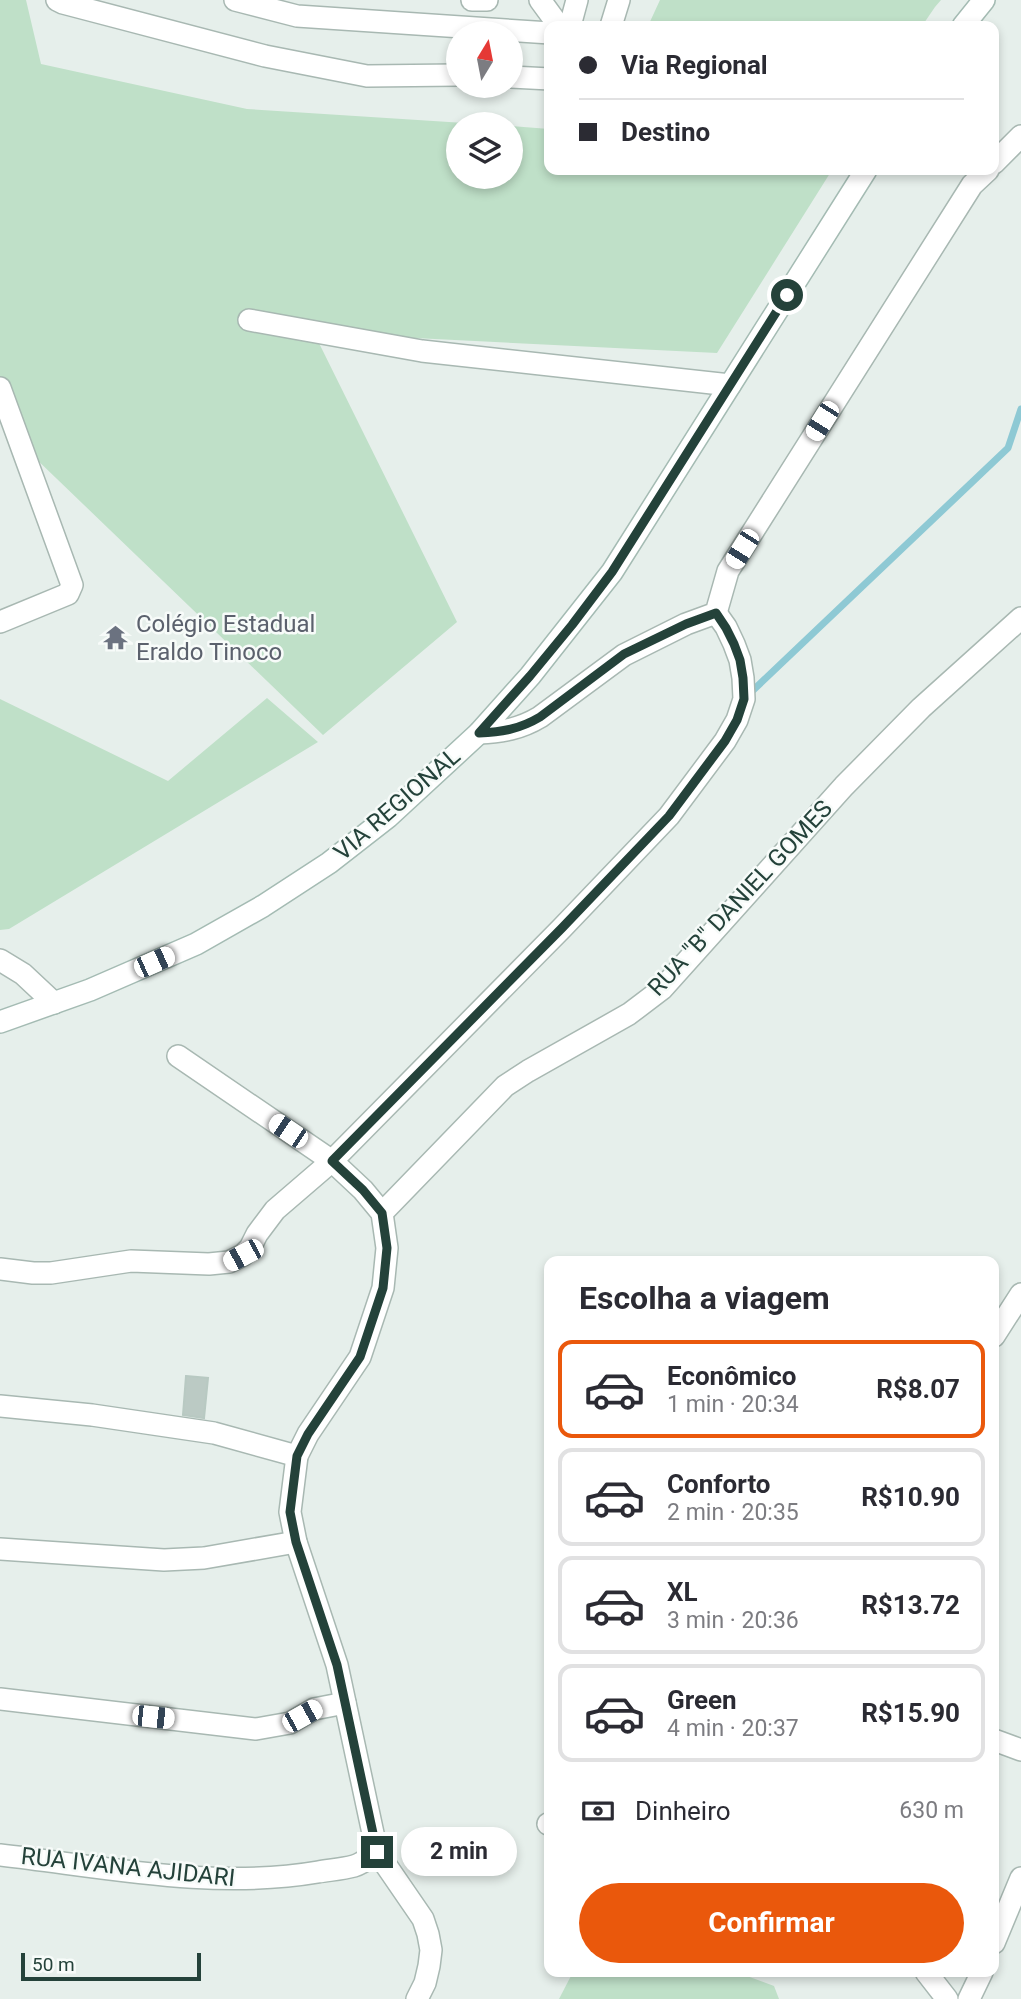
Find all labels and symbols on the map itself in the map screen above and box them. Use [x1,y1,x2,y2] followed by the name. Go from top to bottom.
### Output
[446,21,523,98] north arrow
[771,279,803,311] route start
[802,398,843,444] car
[722,526,763,572] car
[136,610,315,666] place label: Colégio Estadual Eraldo Tinoco
[102,624,130,652] temple icon: Colégio Estadual Eraldo Tinoco
[328,742,466,866] street label: VIA REGIONAL
[642,794,838,1002] street label: RUA "B" DANIEL GOMES
[131,944,178,980] car
[265,1111,312,1151] car
[220,1236,267,1274] car
[279,1697,326,1735] car
[132,1704,175,1730] car
[402,1828,517,1876] callout: 2 min
[361,1836,393,1868] route end
[20,1842,236,1892] street label: RUA IVANA AJIDARI
[21,1950,201,1982] scale bar

